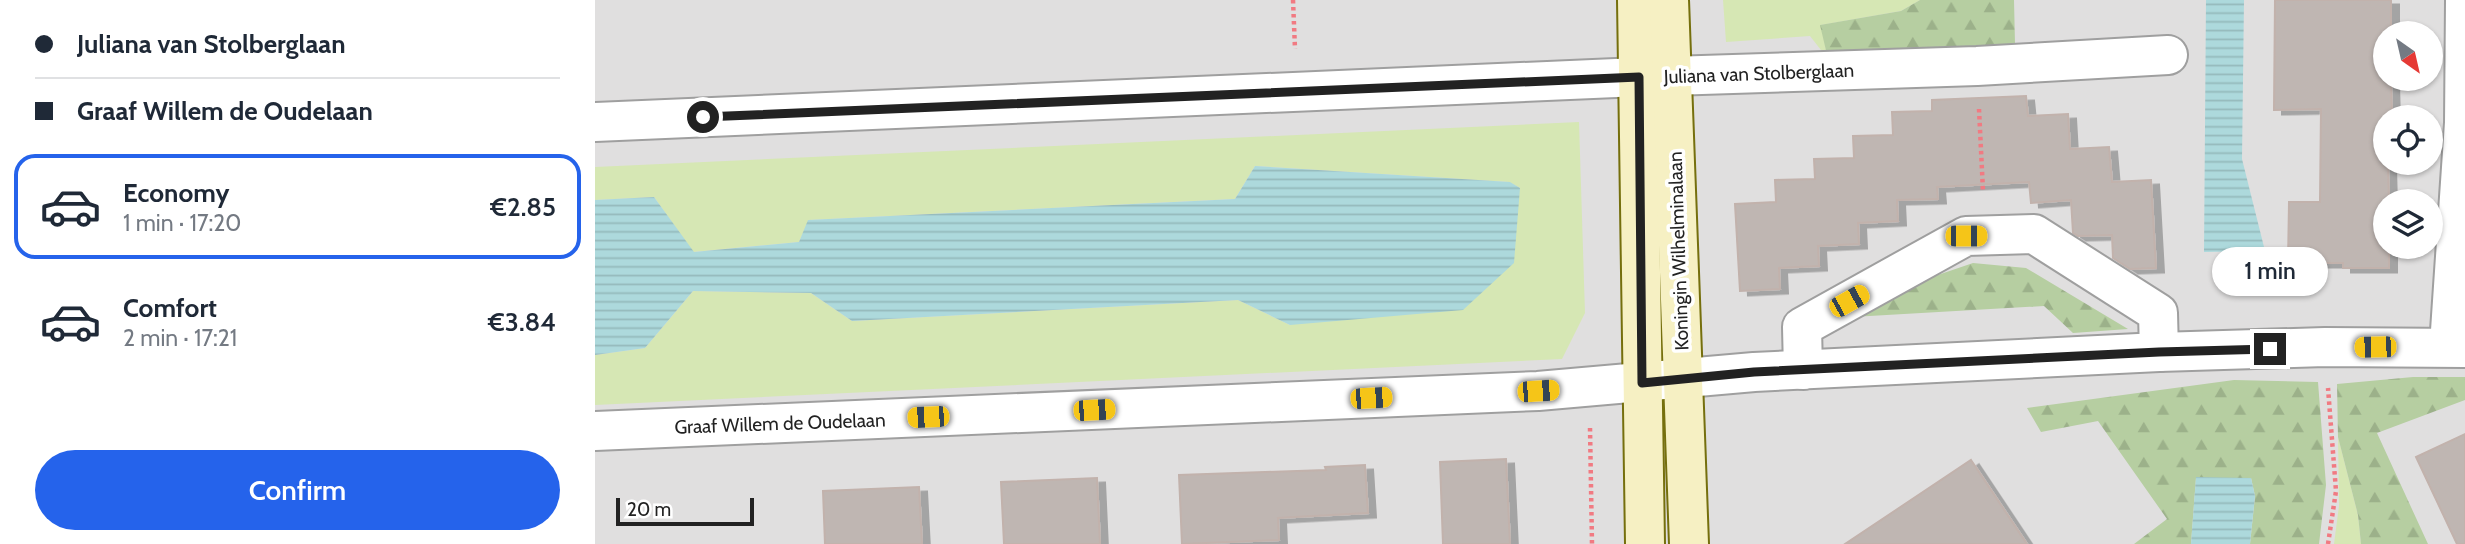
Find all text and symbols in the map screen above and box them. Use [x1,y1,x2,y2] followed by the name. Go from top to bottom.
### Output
[2373,21,2443,91] north arrow
[2373,21,2443,259] map controls
[77,28,346,60] text: Juliana van Stolberglaan
[1662,59,1855,88] street label: Juliana van Stolberglaan
[77,95,373,127] text: Graaf Willem de Oudelaan
[687,101,719,133] route start
[2373,105,2443,175] button: locate
[1664,151,1693,351] street label: Koningin Wilhelminalaan
[39,175,102,238] icon: car
[123,177,229,209] text: Economy
[2373,189,2443,259] button: layers
[490,191,556,223] text: €2.85
[123,209,241,237] text: 1 min · 17:20
[1946,226,1988,247] car
[2212,247,2328,296] callout: 1 min
[2244,257,2296,285] text: 1 min
[1826,282,1873,320] car
[39,290,102,353] icon: car
[123,292,217,324] text: Comfort
[488,306,556,338] text: €3.84
[123,324,237,352] text: 2 min · 17:21
[2254,333,2286,365] route end
[2354,336,2397,358] car
[1517,379,1560,403] car
[1350,386,1393,410] car
[1073,398,1116,422] car
[907,406,950,428] car
[674,408,886,439] street label: Graaf Willem de Oudelaan
[35,450,560,530] button: Confirm
[616,495,754,527] scale bar
[627,498,671,521] text: 20 m

